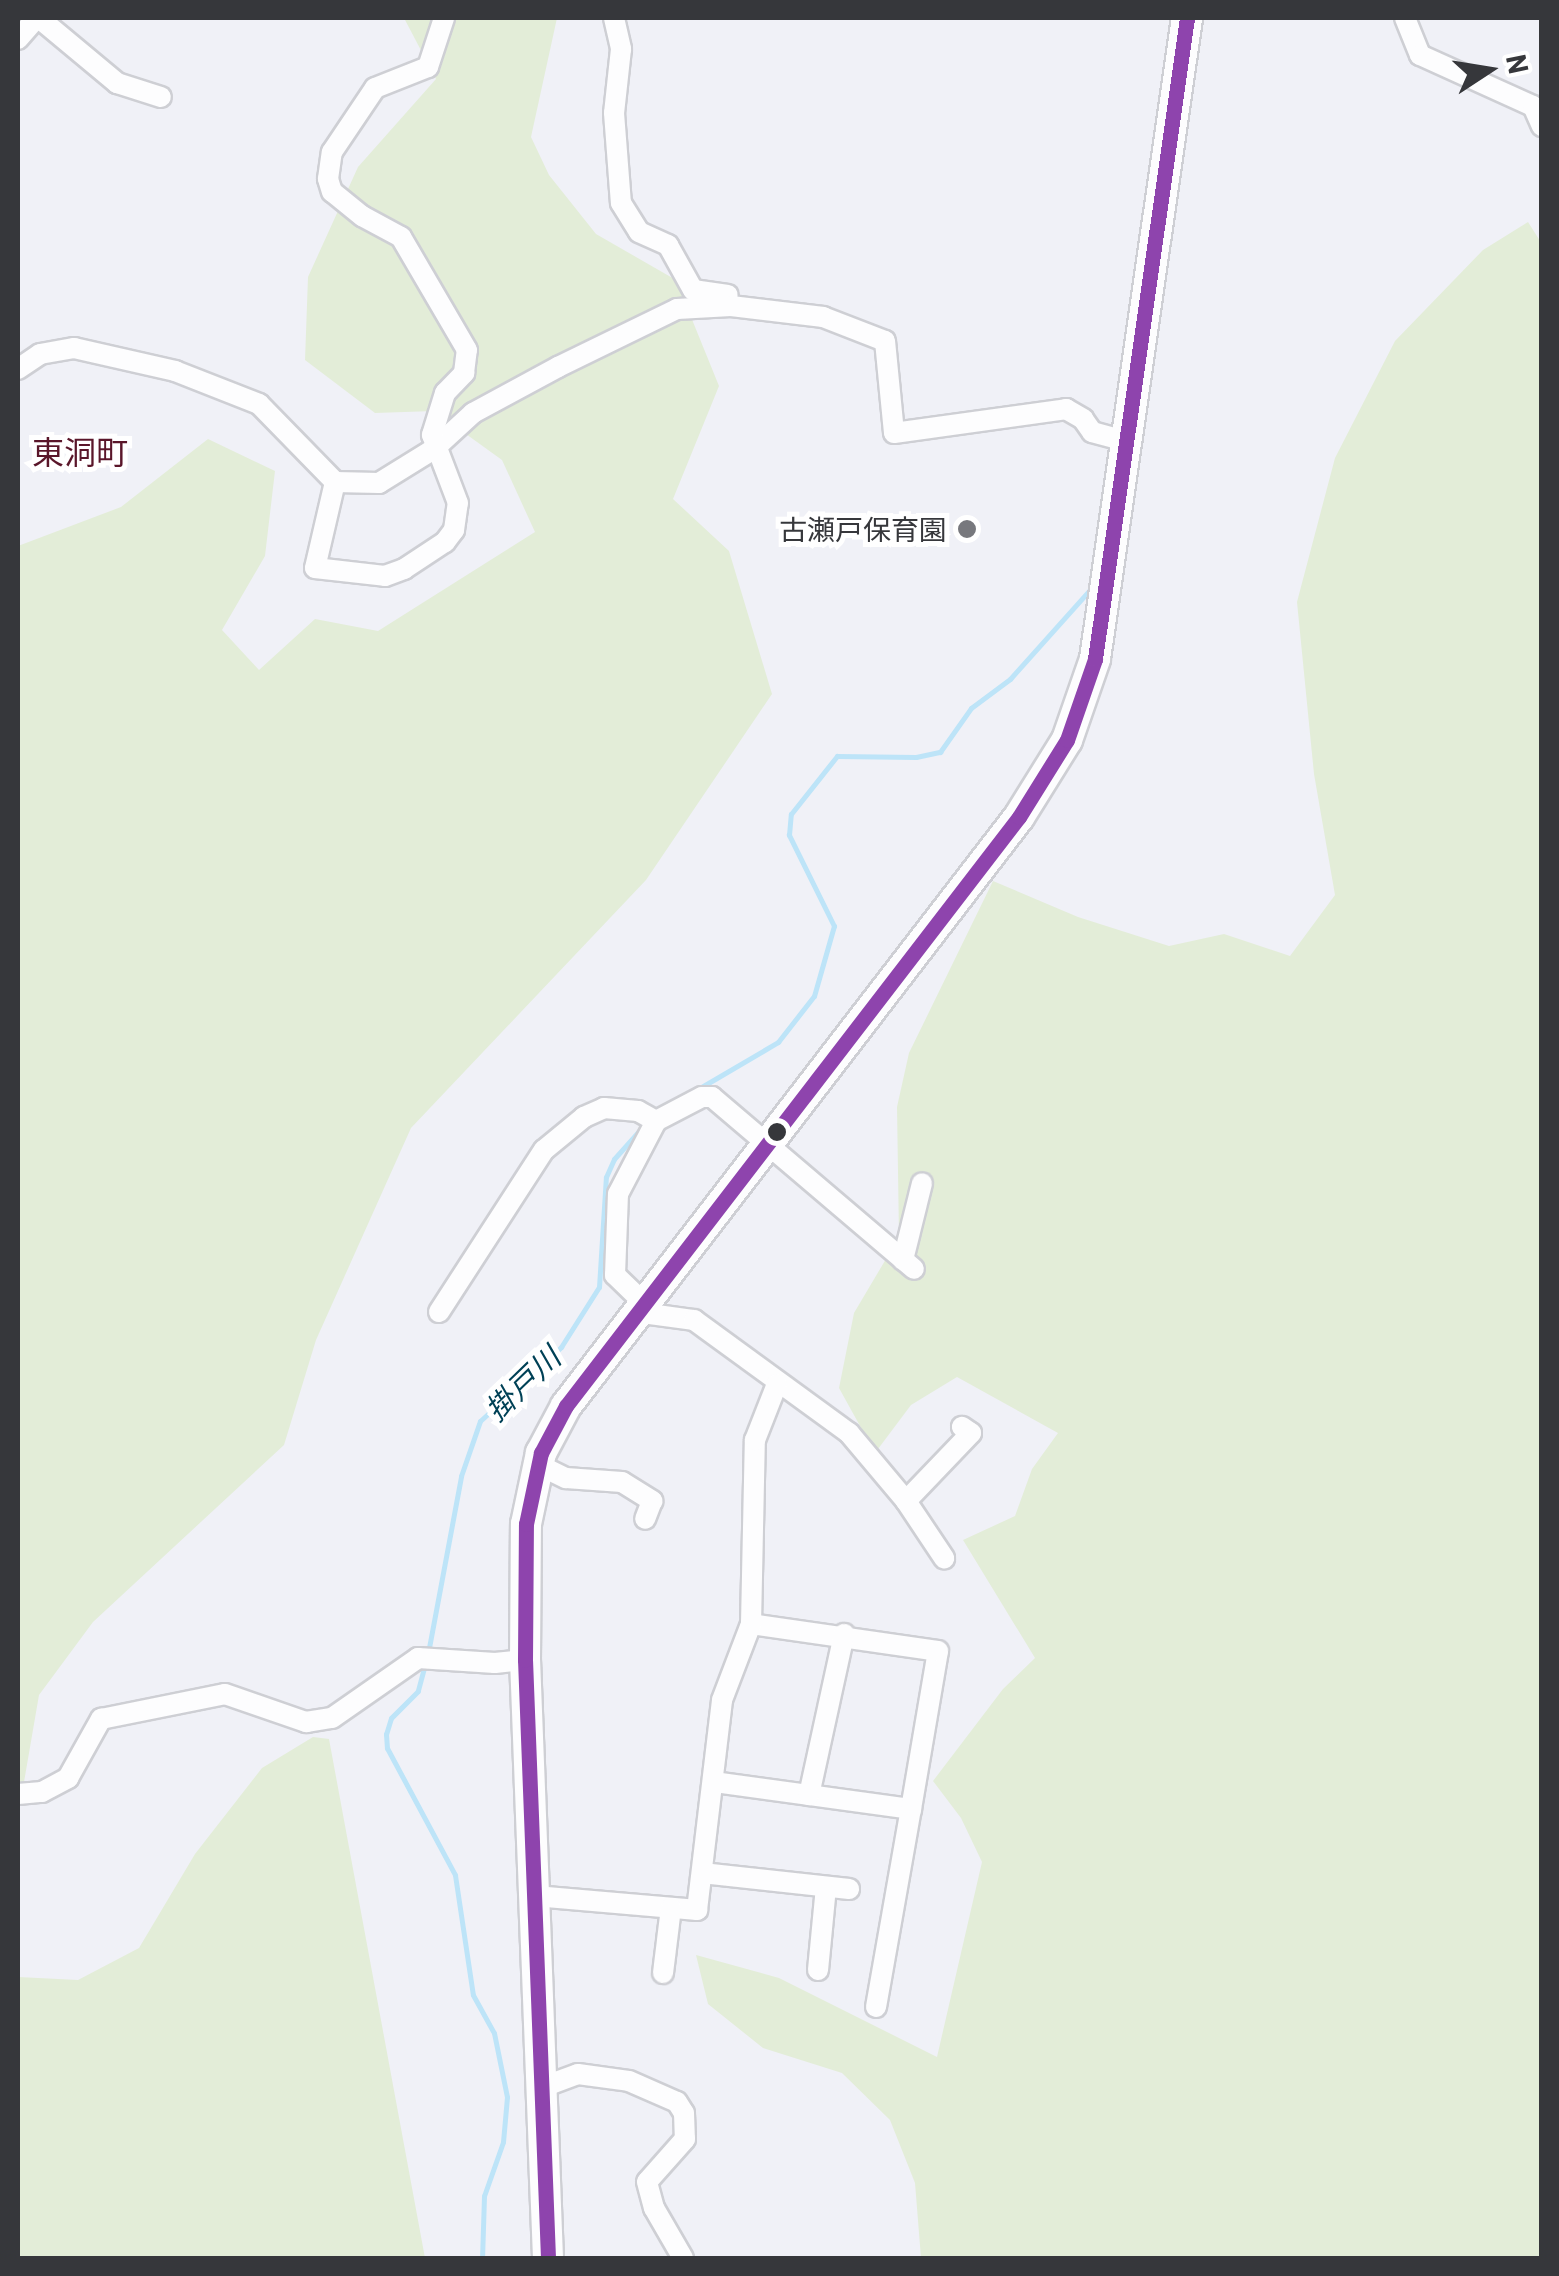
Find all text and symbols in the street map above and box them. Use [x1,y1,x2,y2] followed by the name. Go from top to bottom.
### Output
[1439,20,1539,120] north arrow
[1500,51,1537,76] text: N
[32,432,128,470] district label: 東洞町
[779,512,947,546] place label: 古瀬戸保育園
[956,518,978,540] marker: 古瀬戸保育園
[767,1122,787,1142] unlabelled marker
[477,1339,567,1427] water label: 掛戸川

